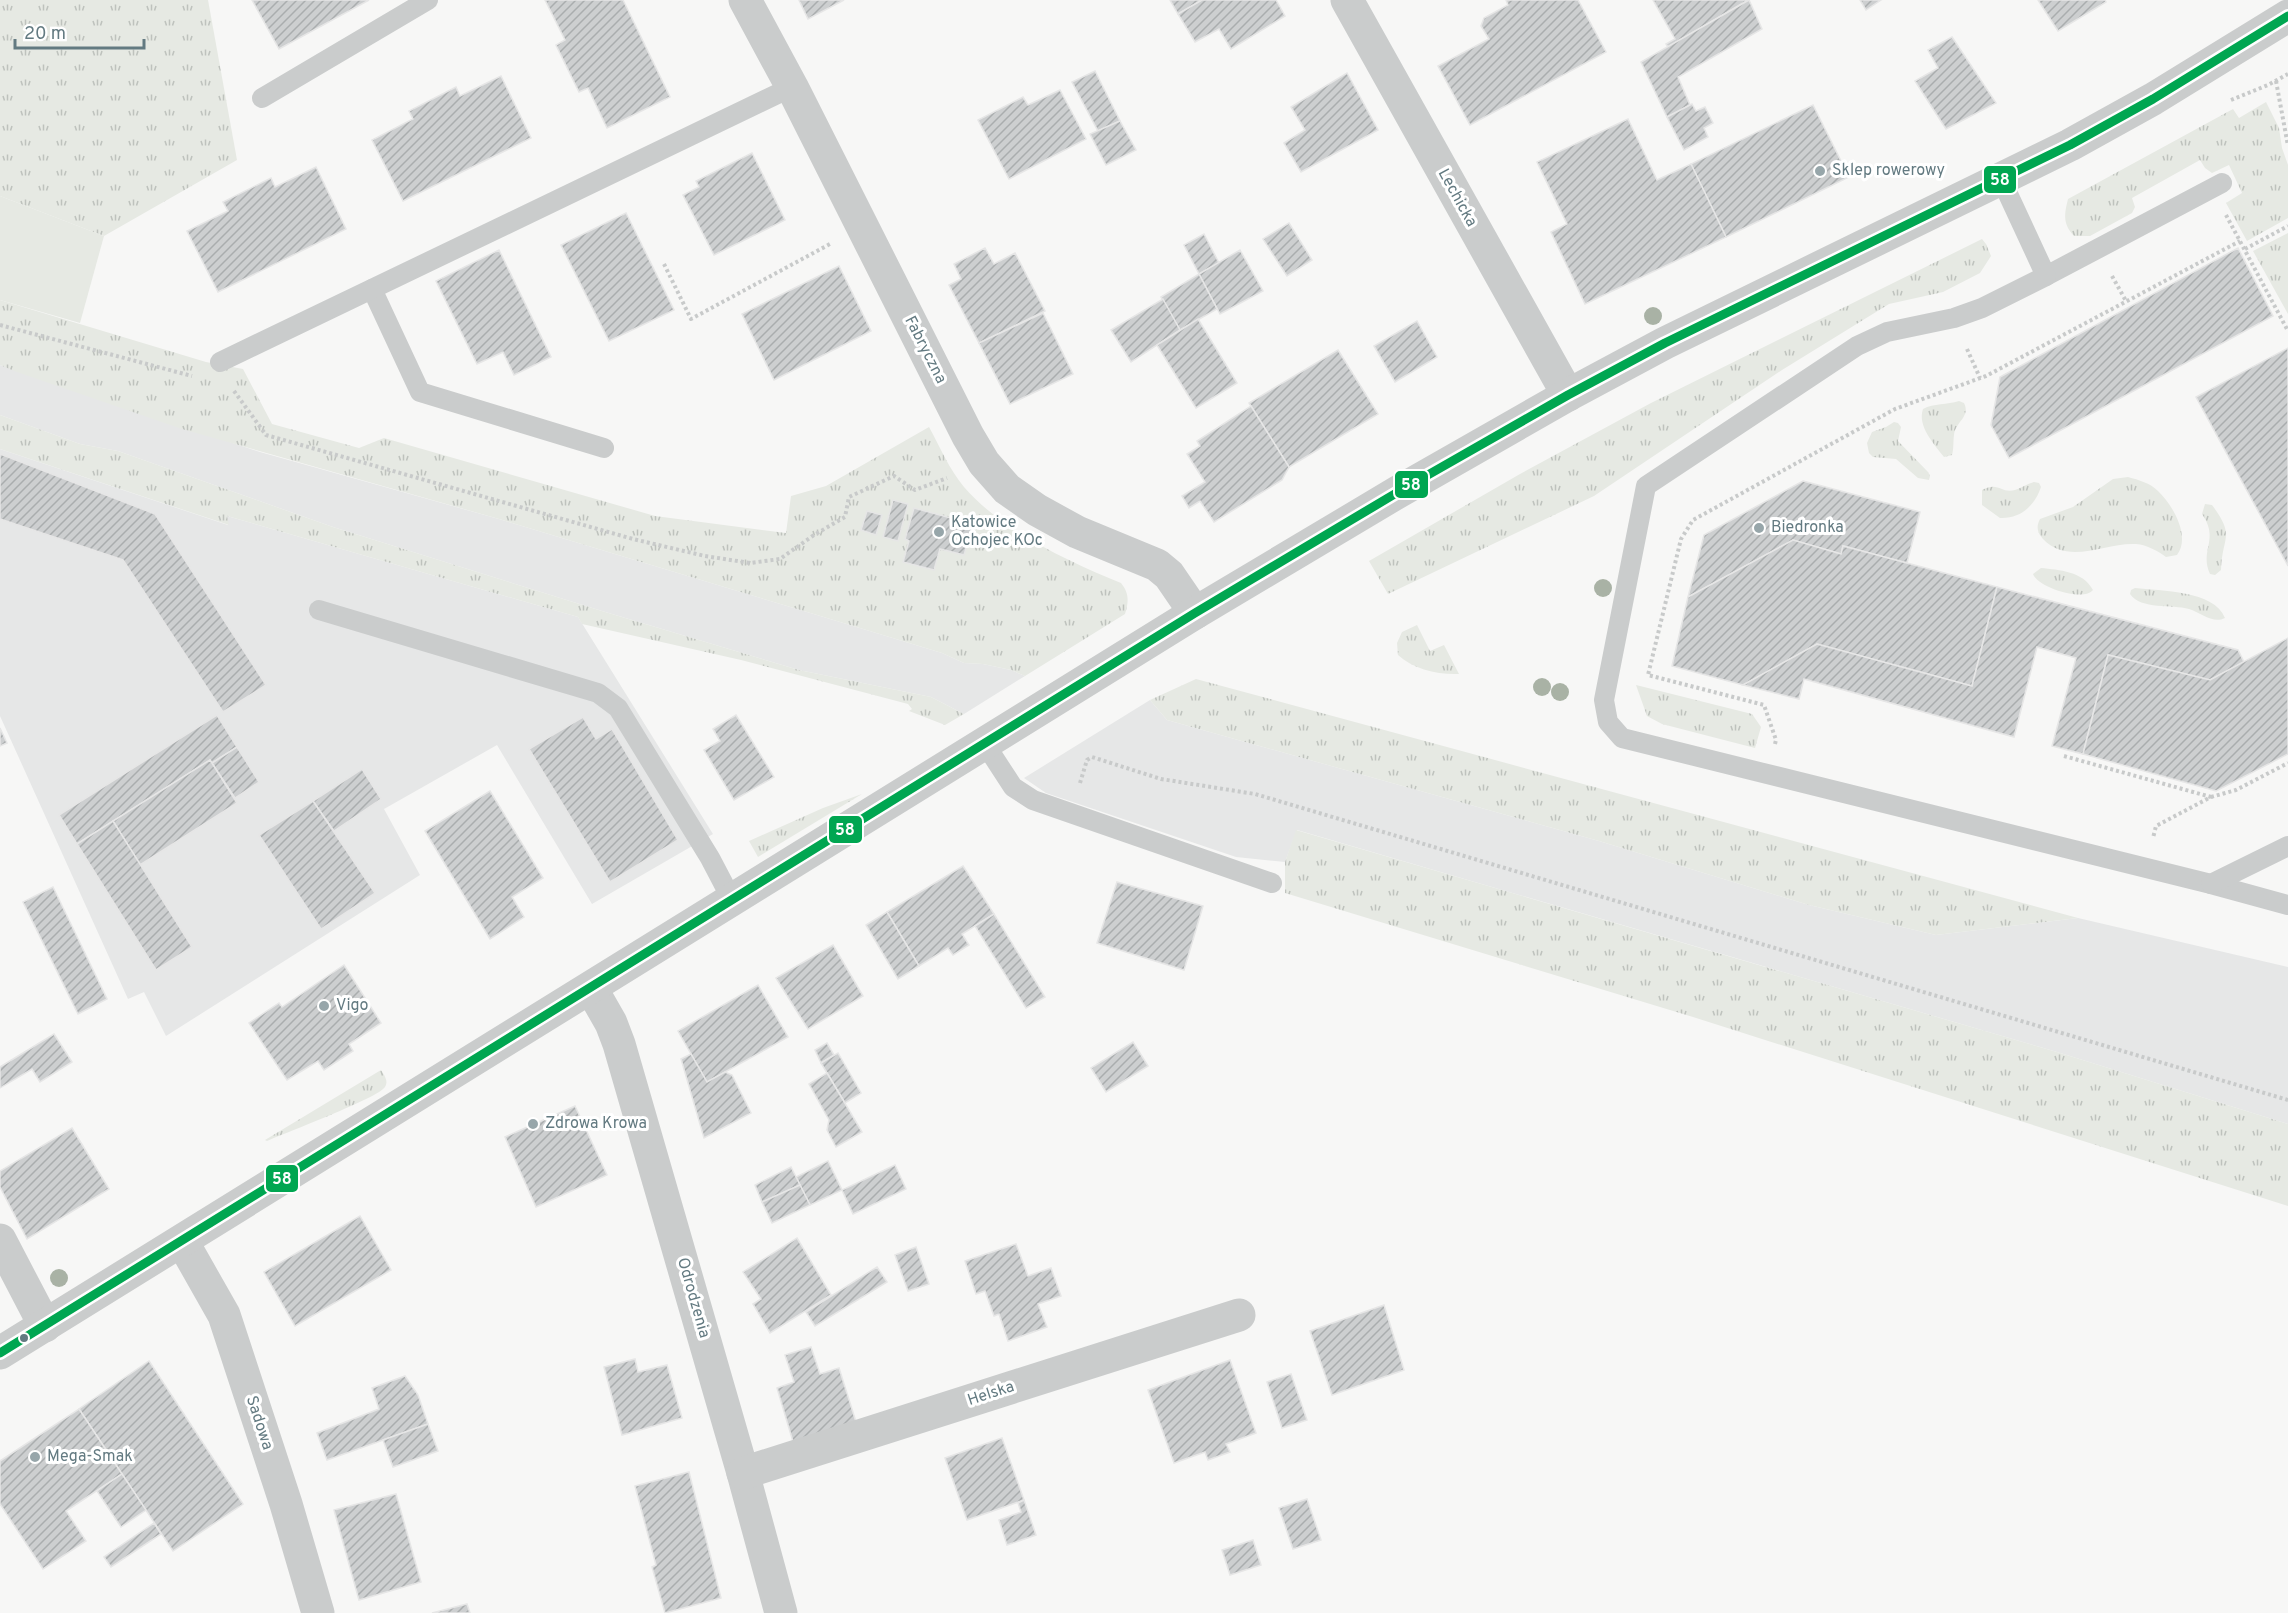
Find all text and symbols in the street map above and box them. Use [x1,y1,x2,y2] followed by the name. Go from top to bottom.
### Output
[15,12,144,50] scale bar
[24,23,66,46] text: 20 m
[1832,161,1945,181] place label: Sklep rowerowy
[1813,164,1827,178] marker: Sklep rowerowy
[1433,165,1481,231] street label: Lechicka
[1983,165,2017,194] line badge: 58
[1990,171,2010,191] text: 58
[899,313,951,387] street label: Fabryczna
[1394,470,1429,499] line badge: 58
[1401,476,1421,496] text: 58
[951,513,1043,551] place label: Katowice Ochojec KOc
[1771,518,1844,538] place label: Biedronka
[1752,521,1766,535] marker: Biedronka
[932,525,946,539] marker: Katowice Ochojec KOc
[828,815,863,844] line badge: 58
[835,821,855,841] text: 58
[336,996,368,1016] place label: Vigo
[317,999,331,1013] marker: Vigo
[545,1114,647,1134] place label: Zdrowa Krowa
[526,1117,540,1131] marker: Zdrowa Krowa
[265,1164,299,1193] line badge: 58
[272,1170,292,1190] text: 58
[672,1256,714,1340] street label: Odrodzenia
[18,1332,30,1344] unlabelled marker
[965,1377,1017,1411] street label: Helska
[241,1393,277,1453] street label: Sadowa
[47,1447,133,1467] place label: Mega-Smak
[28,1450,42,1464] marker: Mega-Smak

